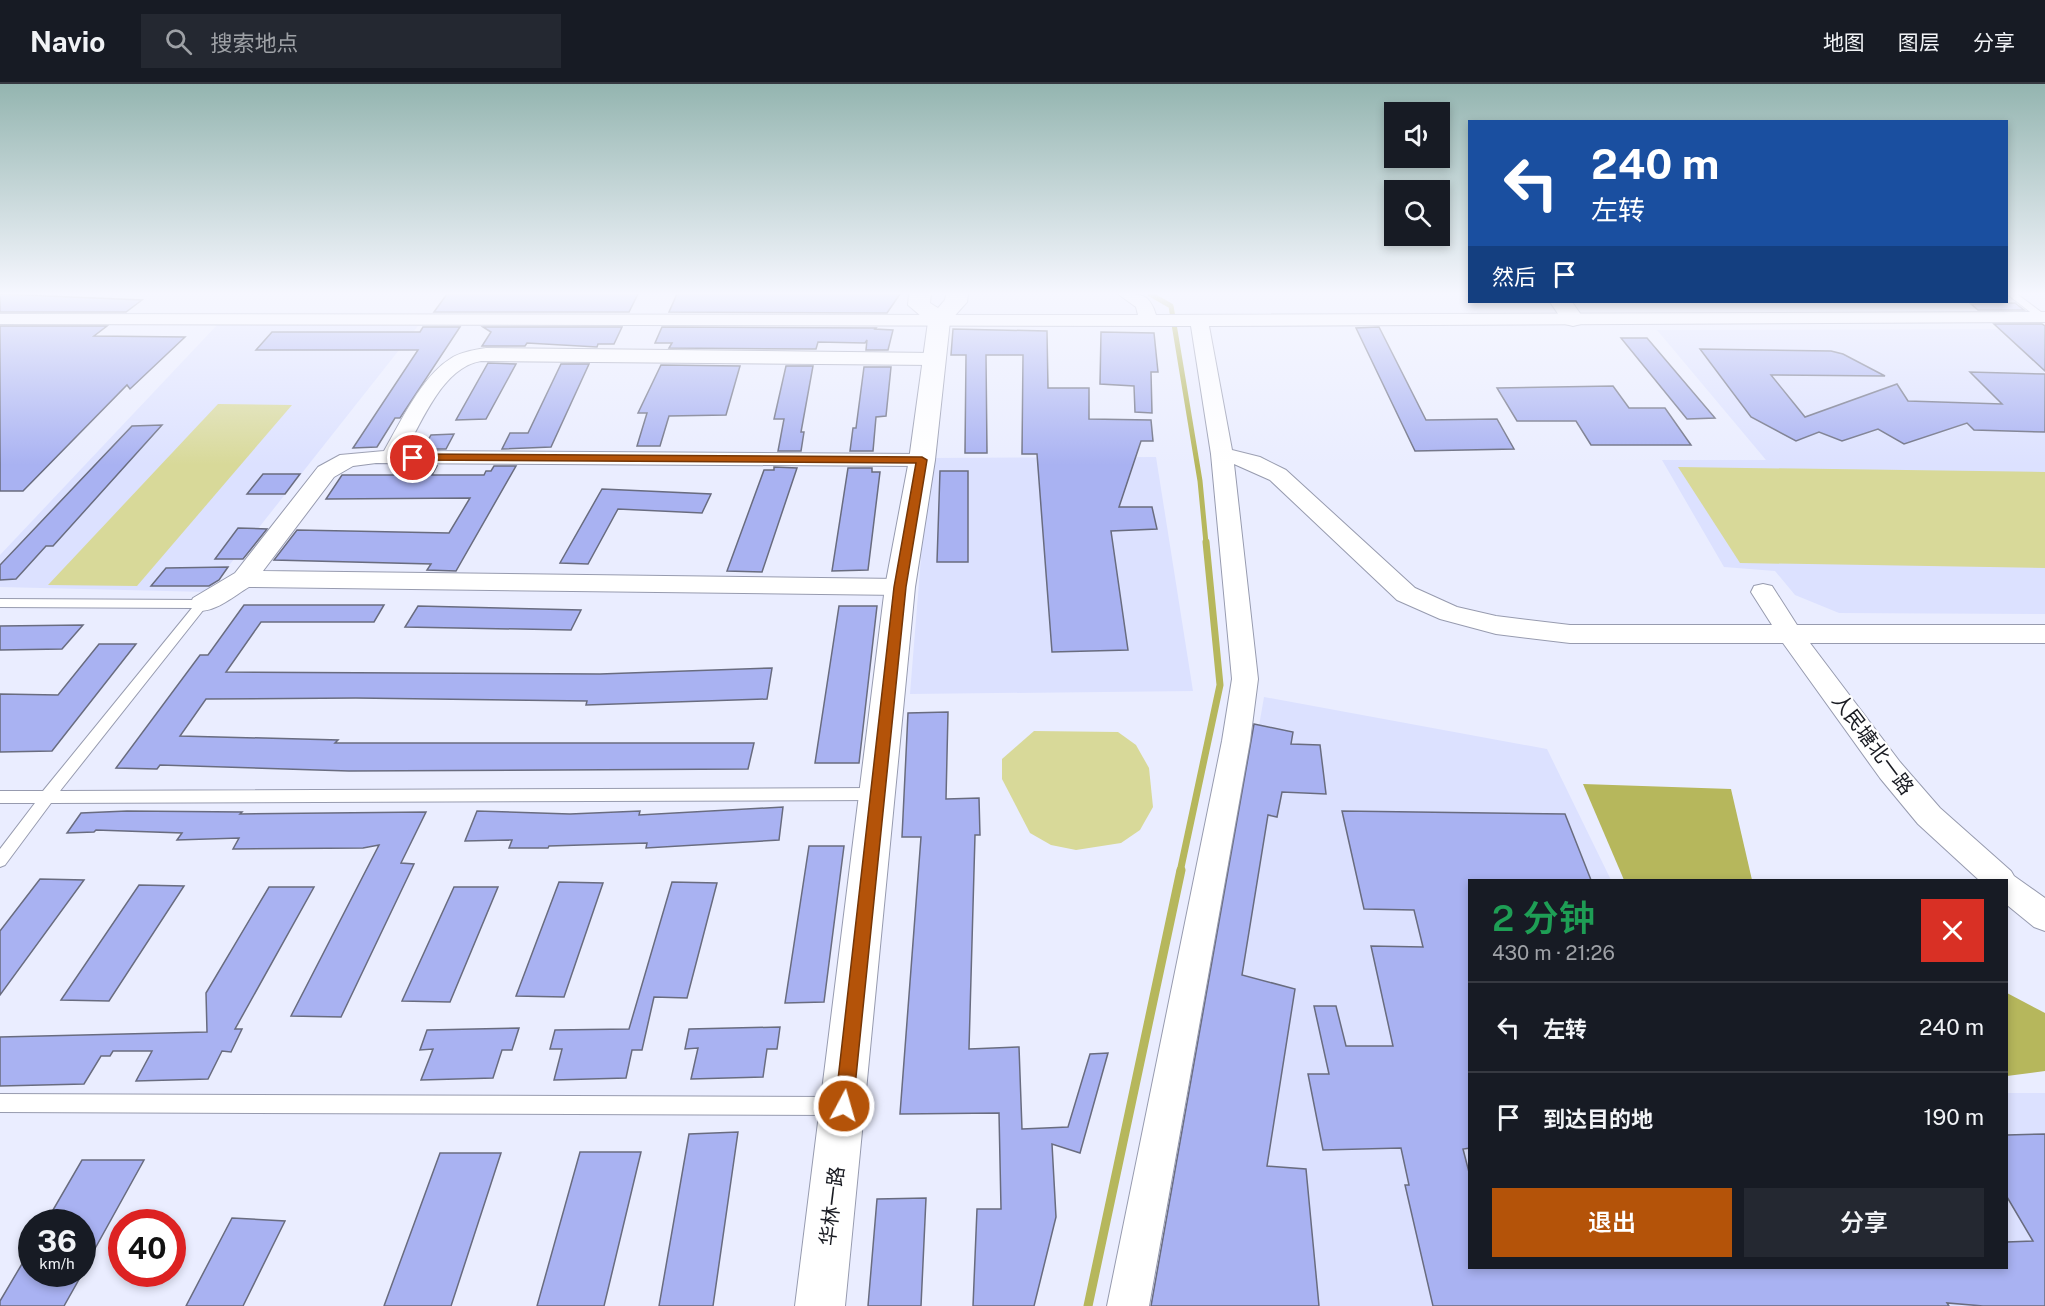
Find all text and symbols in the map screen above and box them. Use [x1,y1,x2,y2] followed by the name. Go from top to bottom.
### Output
[141,14,561,68] search box
[30,25,105,58] text: Navio
[162,25,195,58] icon: search
[210,30,298,56] text: 搜索地点
[1823,30,1865,55] text: 地图
[1898,30,1940,55] text: 图层
[1973,30,2015,55] text: 分享
[1384,102,1450,246] map controls
[1384,102,1450,168] button: sound
[1591,139,1719,188] text: 240 m
[1492,144,1570,222] icon: left
[1384,180,1450,246] button: search
[1591,194,1645,226] text: 左转
[1548,258,1581,291] icon: arrive
[1492,264,1536,290] text: 然后
[387,432,438,483] pin
[396,441,429,474] icon: arrive
[1827,689,1919,799] street label: 人民塘北一路
[1492,897,1595,939] text: 2 分钟
[1921,899,1984,962] button: close
[1492,941,1615,965] text: 430 m · 21:26
[1492,1011,1525,1044] icon: left
[1919,1014,1984,1040] text: 240 m
[1543,1016,1587,1042] text: 左转
[812,1074,876,1138] position arrow
[1492,1101,1525,1134] icon: arrive
[1924,1104,1984,1130] text: 190 m
[1543,1106,1653,1132] text: 到达目的地
[815,1165,849,1247] street label: 华林一路
[1492,1188,1732,1257] button: 退出
[1744,1188,1984,1257] button: 分享
[108,1209,186,1287] speed limit sign: 40
[37,1223,77,1259] text: 36
[39,1255,75,1272] text: km/h

